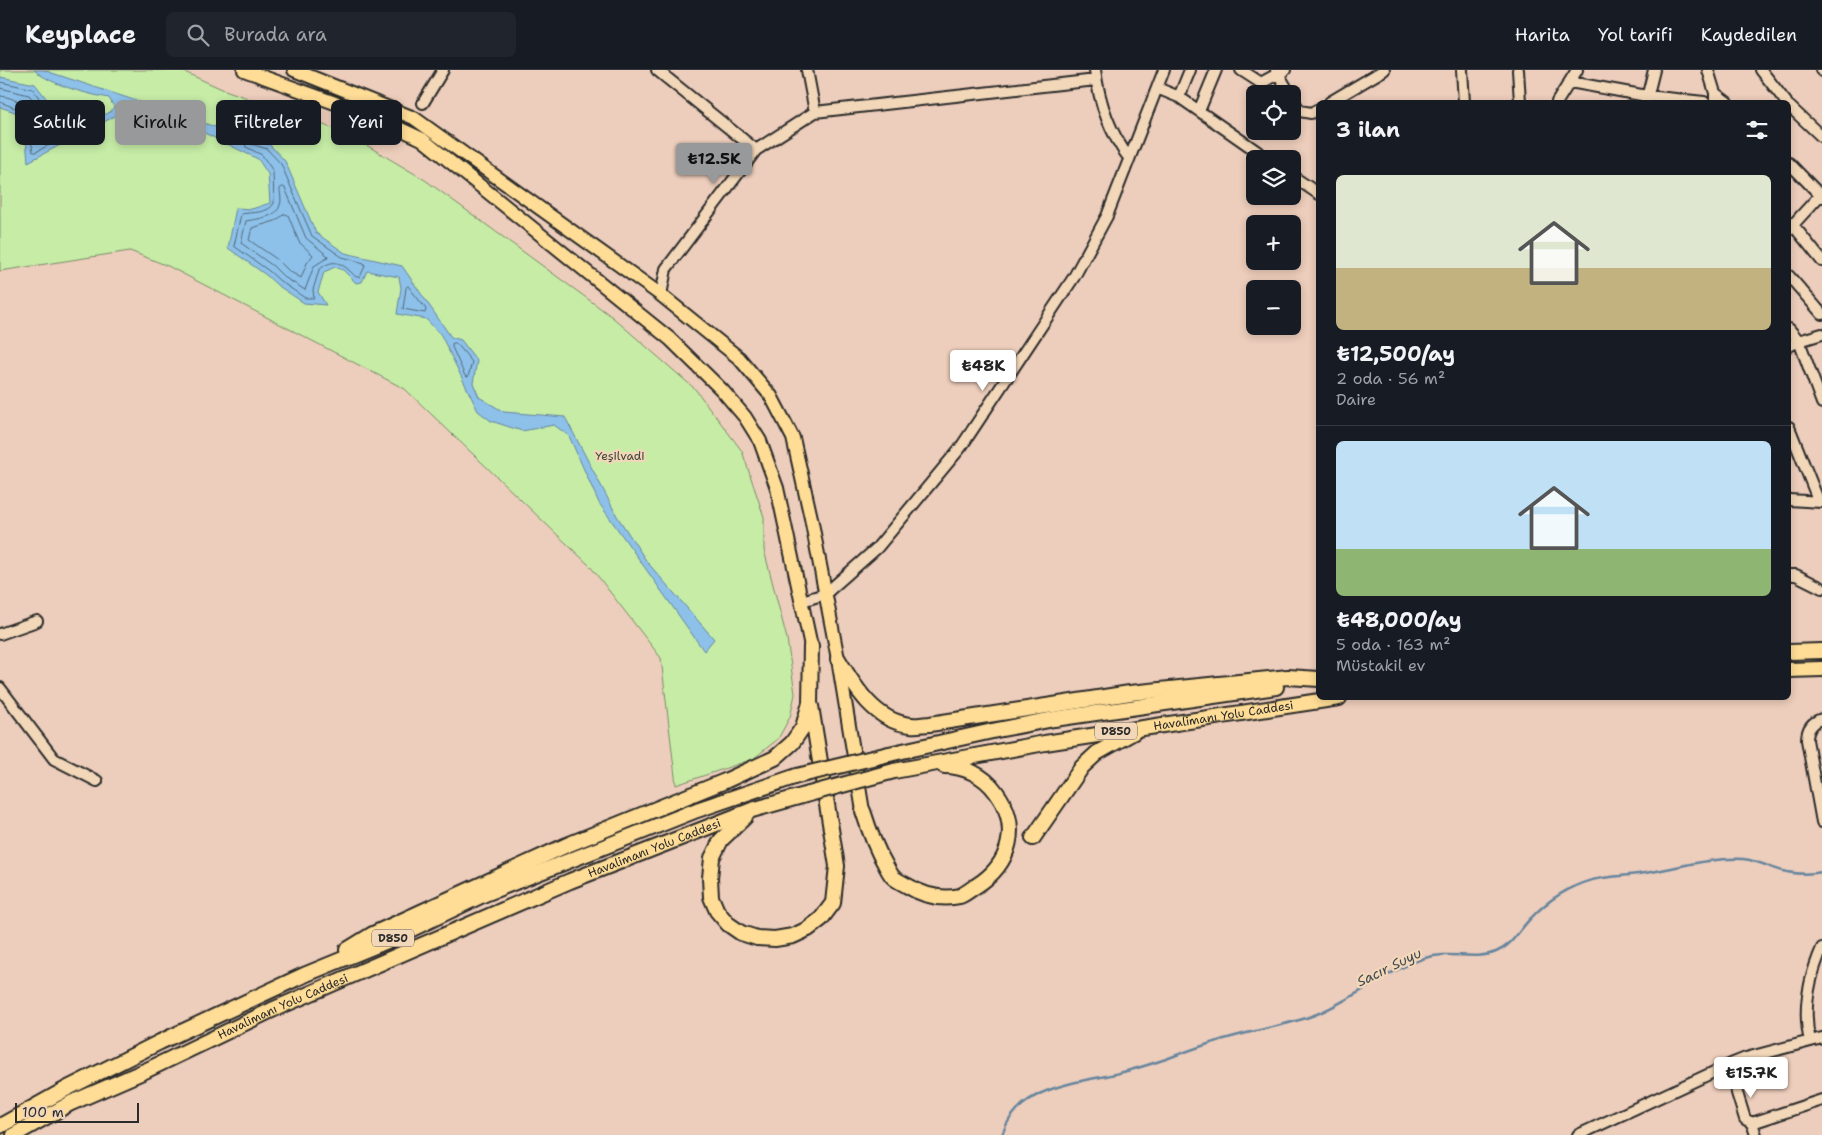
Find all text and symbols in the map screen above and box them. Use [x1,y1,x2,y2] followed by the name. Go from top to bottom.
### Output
[166,12,516,57] search box
[25,19,136,51] text: Keyplace
[184,21,212,49] icon: search
[224,22,327,47] text: Burada ara
[1515,23,1570,47] text: Harita
[1598,23,1673,47] text: Yol tarifi
[1701,23,1797,47] text: Kaydedilen
[1246,85,1301,335] map controls
[1246,85,1301,140] button: locate
[15,100,105,145] chip: Satılık
[115,100,206,145] chip: Kiralık
[216,100,321,145] chip: Filtreler
[331,100,402,145] chip: Yeni
[1336,116,1400,144] text: 3 ilan
[1743,116,1771,144] icon: filters
[673,142,755,185] pin: ₺12.5K
[687,148,741,169] text: ₺12.5K
[1246,150,1301,205] button: layers
[1509,208,1599,298] icon: home
[1246,215,1301,270] button: +
[1246,280,1301,335] button: −
[1336,340,1455,368] text: ₺12,500/ay
[953,350,1013,392] pin: ₺48K
[961,355,1005,376] text: ₺48K
[1336,368,1445,389] text: 2 oda · 56 m²
[1336,389,1376,410] text: Daire
[595,448,645,464] park label: Yeşilvadi
[1509,473,1599,563] icon: home
[1336,606,1461,634] text: ₺48,000/ay
[1336,634,1451,655] text: 5 oda · 163 m²
[1336,655,1426,676] text: Müstakil ev
[1152,697,1295,734] street label: Havalimanı Yolu Caddesi
[1095,722,1137,739] road number: D850
[585,815,723,881] street label: Havalimanı Yolu Caddesi
[372,930,414,946] road number: D850
[1354,944,1424,990] water label: Sacır Suyu
[215,970,350,1043] street label: Havalimanı Yolu Caddesi
[1710,1056,1792,1099] pin: ₺15.7K
[1725,1062,1777,1083] text: ₺15.7K
[15,1100,139,1123] scale bar
[22,1103,64,1121] text: 100 m

